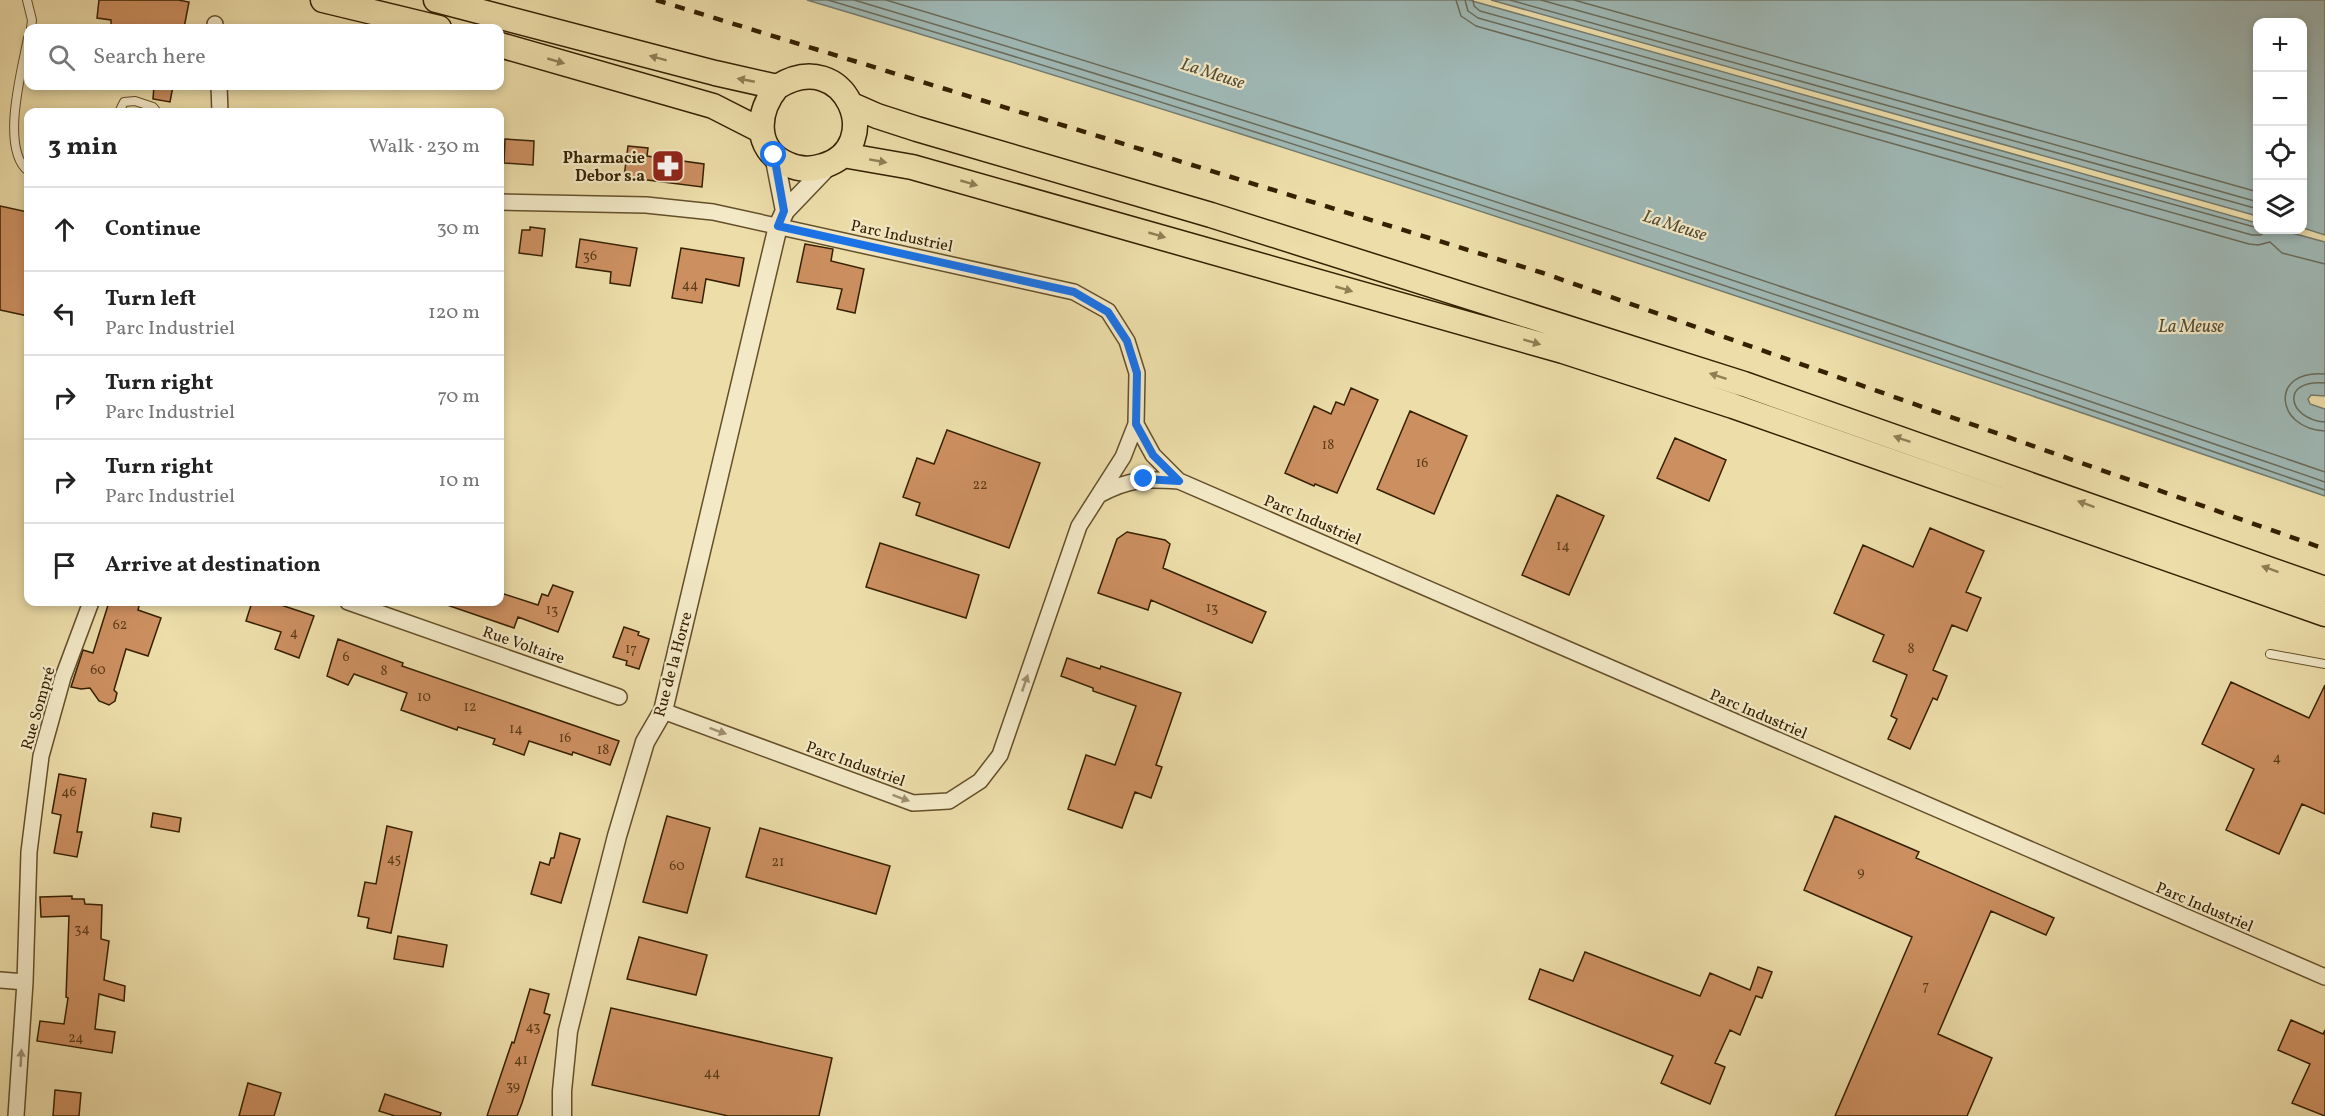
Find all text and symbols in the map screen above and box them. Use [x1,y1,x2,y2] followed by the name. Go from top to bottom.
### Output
[2253,18,2307,234] map controls
[2253,18,2307,72] button: +
[24,24,504,90] search box
[45,41,78,74] icon: search
[93,42,206,73] text: Search here
[1177,52,1248,97] water label: La Meuse
[649,53,667,63] one-way arrow
[547,57,565,66] one-way arrow
[2253,72,2307,126] button: −
[737,74,755,84] one-way arrow
[2253,126,2307,180] button: locate
[48,129,118,165] text: 3 min
[369,133,480,161] text: Walk · 230 m
[760,141,786,167] route start
[563,148,645,188] place label: Pharmacie Debor s.a
[650,148,686,184] pharmacy icon: Pharmacie Debor s.a
[868,157,887,166] one-way arrow
[960,179,978,188] one-way arrow
[2253,180,2307,234] button: layers
[1639,204,1710,249] water label: La Meuse
[48,213,81,246] icon: ahead
[105,214,201,245] text: Continue
[436,215,480,243] text: 30 m
[848,215,955,259] street label: Parc Industriel
[1148,231,1166,240] one-way arrow
[583,247,597,266] house number: 36
[682,276,698,295] house number: 44
[105,284,196,315] text: Turn left
[1335,285,1353,294] one-way arrow
[48,297,81,330] icon: left
[428,299,480,327] text: 120 m
[105,315,235,343] text: Parc Industriel
[2158,315,2224,340] water label: La Meuse
[1523,338,1541,347] one-way arrow
[105,368,213,399] text: Turn right
[1709,371,1727,380] one-way arrow
[48,381,81,414] icon: right
[437,383,480,411] text: 70 m
[105,399,235,427] text: Parc Industriel
[1893,434,1911,444] one-way arrow
[1322,436,1334,455] house number: 18
[105,452,213,483] text: Turn right
[1416,454,1428,473] house number: 16
[48,465,81,498] icon: right
[1130,465,1156,491] route end
[439,467,480,495] text: 10 m
[972,476,988,495] house number: 22
[105,483,235,511] text: Parc Industriel
[1260,490,1365,551] street label: Parc Industriel
[2077,499,2095,509] one-way arrow
[1556,537,1570,556] house number: 14
[48,549,81,582] icon: arrive
[105,550,321,581] text: Arrive at destination
[2261,564,2279,574] one-way arrow
[1206,599,1218,618] house number: 13
[546,601,558,620] house number: 13
[649,609,699,720] street label: Rue de la Horre
[113,616,127,635] house number: 62
[479,622,567,670] street label: Rue Voltaire
[290,624,298,643] house number: 4
[625,640,637,659] house number: 17
[1907,640,1915,659] house number: 8
[342,648,350,667] house number: 6
[90,661,106,680] house number: 60
[380,662,388,681] house number: 8
[17,664,61,753] street label: Rue Sompré
[1021,674,1030,692] one-way arrow
[1706,684,1811,745] street label: Parc Industriel
[417,688,431,707] house number: 10
[464,698,476,717] house number: 12
[509,720,523,739] house number: 14
[709,727,727,737] one-way arrow
[559,729,571,748] house number: 16
[803,737,908,793] street label: Parc Industriel
[597,741,609,760] house number: 18
[2273,749,2281,768] house number: 4
[61,783,77,802] house number: 46
[892,794,910,803] one-way arrow
[387,850,401,869] house number: 45
[772,853,784,872] house number: 21
[669,857,685,876] house number: 60
[1857,863,1865,882] house number: 9
[2152,877,2257,938] street label: Parc Industriel
[74,920,90,939] house number: 34
[1923,977,1930,996] house number: 7
[526,1018,540,1037] house number: 43
[68,1029,84,1048] house number: 24
[16,1048,25,1067] one-way arrow
[514,1051,528,1070] house number: 41
[704,1064,720,1083] house number: 44
[506,1077,520,1096] house number: 39

